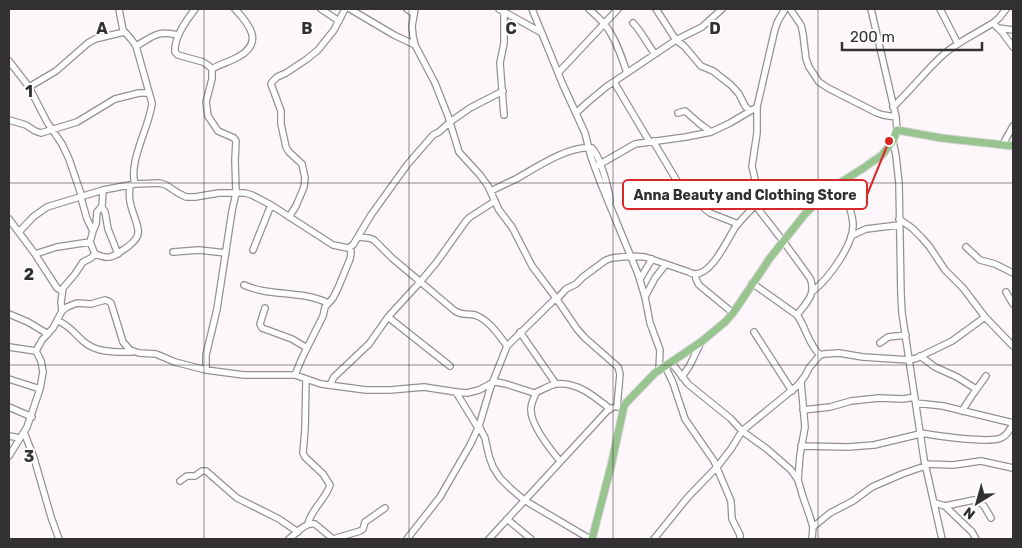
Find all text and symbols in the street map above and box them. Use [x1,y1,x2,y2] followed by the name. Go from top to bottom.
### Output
[96,19,108,38] text: A
[301,19,313,38] text: B
[505,19,517,38] text: C
[709,19,721,38] text: D
[842,20,982,52] scale bar
[850,28,895,46] text: 200 m
[25,82,33,101] text: 1
[623,180,867,209] callout: Anna Beauty and Clothing Store
[633,187,857,204] text: Anna Beauty and Clothing Store
[24,265,34,284] text: 2
[24,447,34,466] text: 3
[952,478,1002,528] north arrow
[960,503,979,523] text: N

